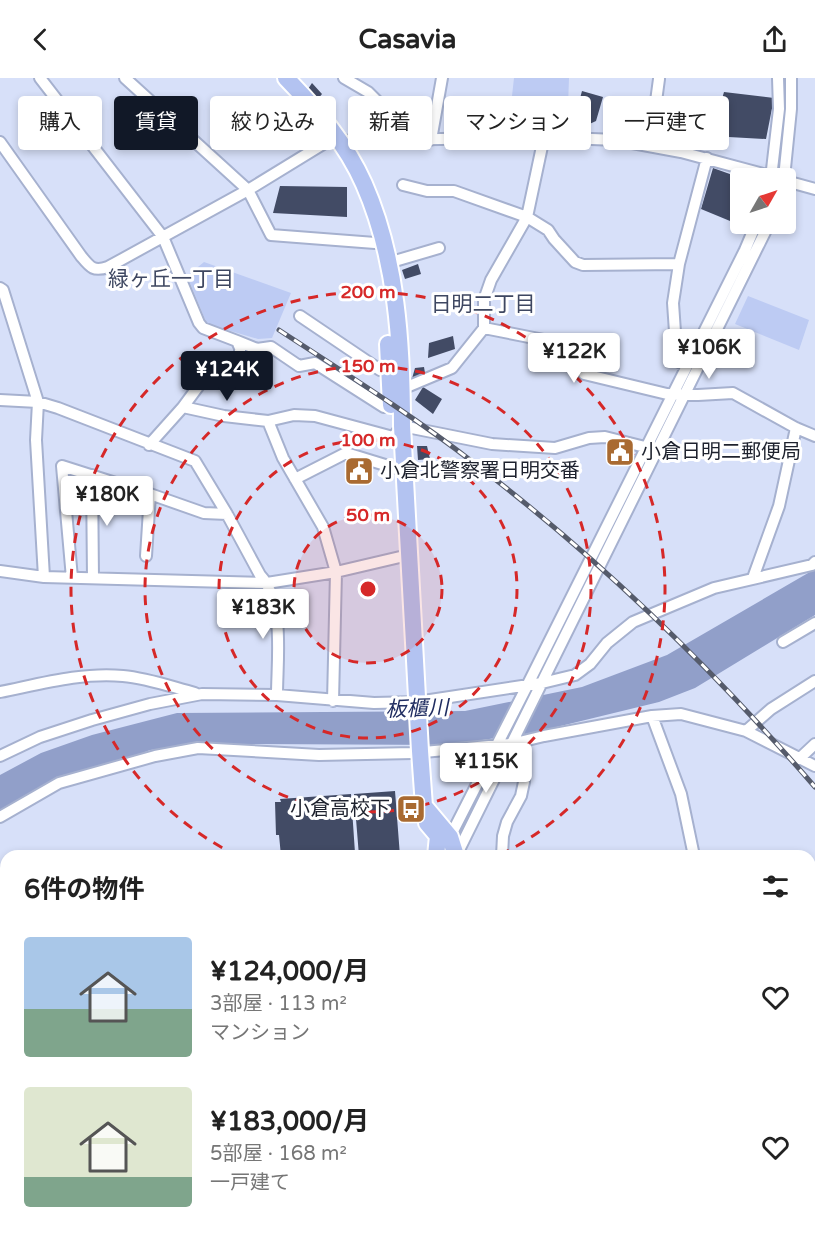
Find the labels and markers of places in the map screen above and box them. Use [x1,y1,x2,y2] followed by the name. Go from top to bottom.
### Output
[667,329,751,380] pin: ¥106K
[532,333,616,384] pin: ¥122K
[185,351,269,402] pin: ¥124K
[604,436,636,468] public building icon: 小倉日明二郵便局
[641,440,801,464] place label: 小倉日明二郵便局
[343,455,375,487] public building icon: 小倉北警察署日明交番
[380,459,580,483] place label: 小倉北警察署日明交番
[65,476,149,527] pin: ¥180K
[358,579,378,599] centre of rings
[221,589,305,640] pin: ¥183K
[444,743,528,794] pin: ¥115K
[395,793,427,825] bus stop icon: 小倉高校下
[290,797,390,821] place label: 小倉高校下

